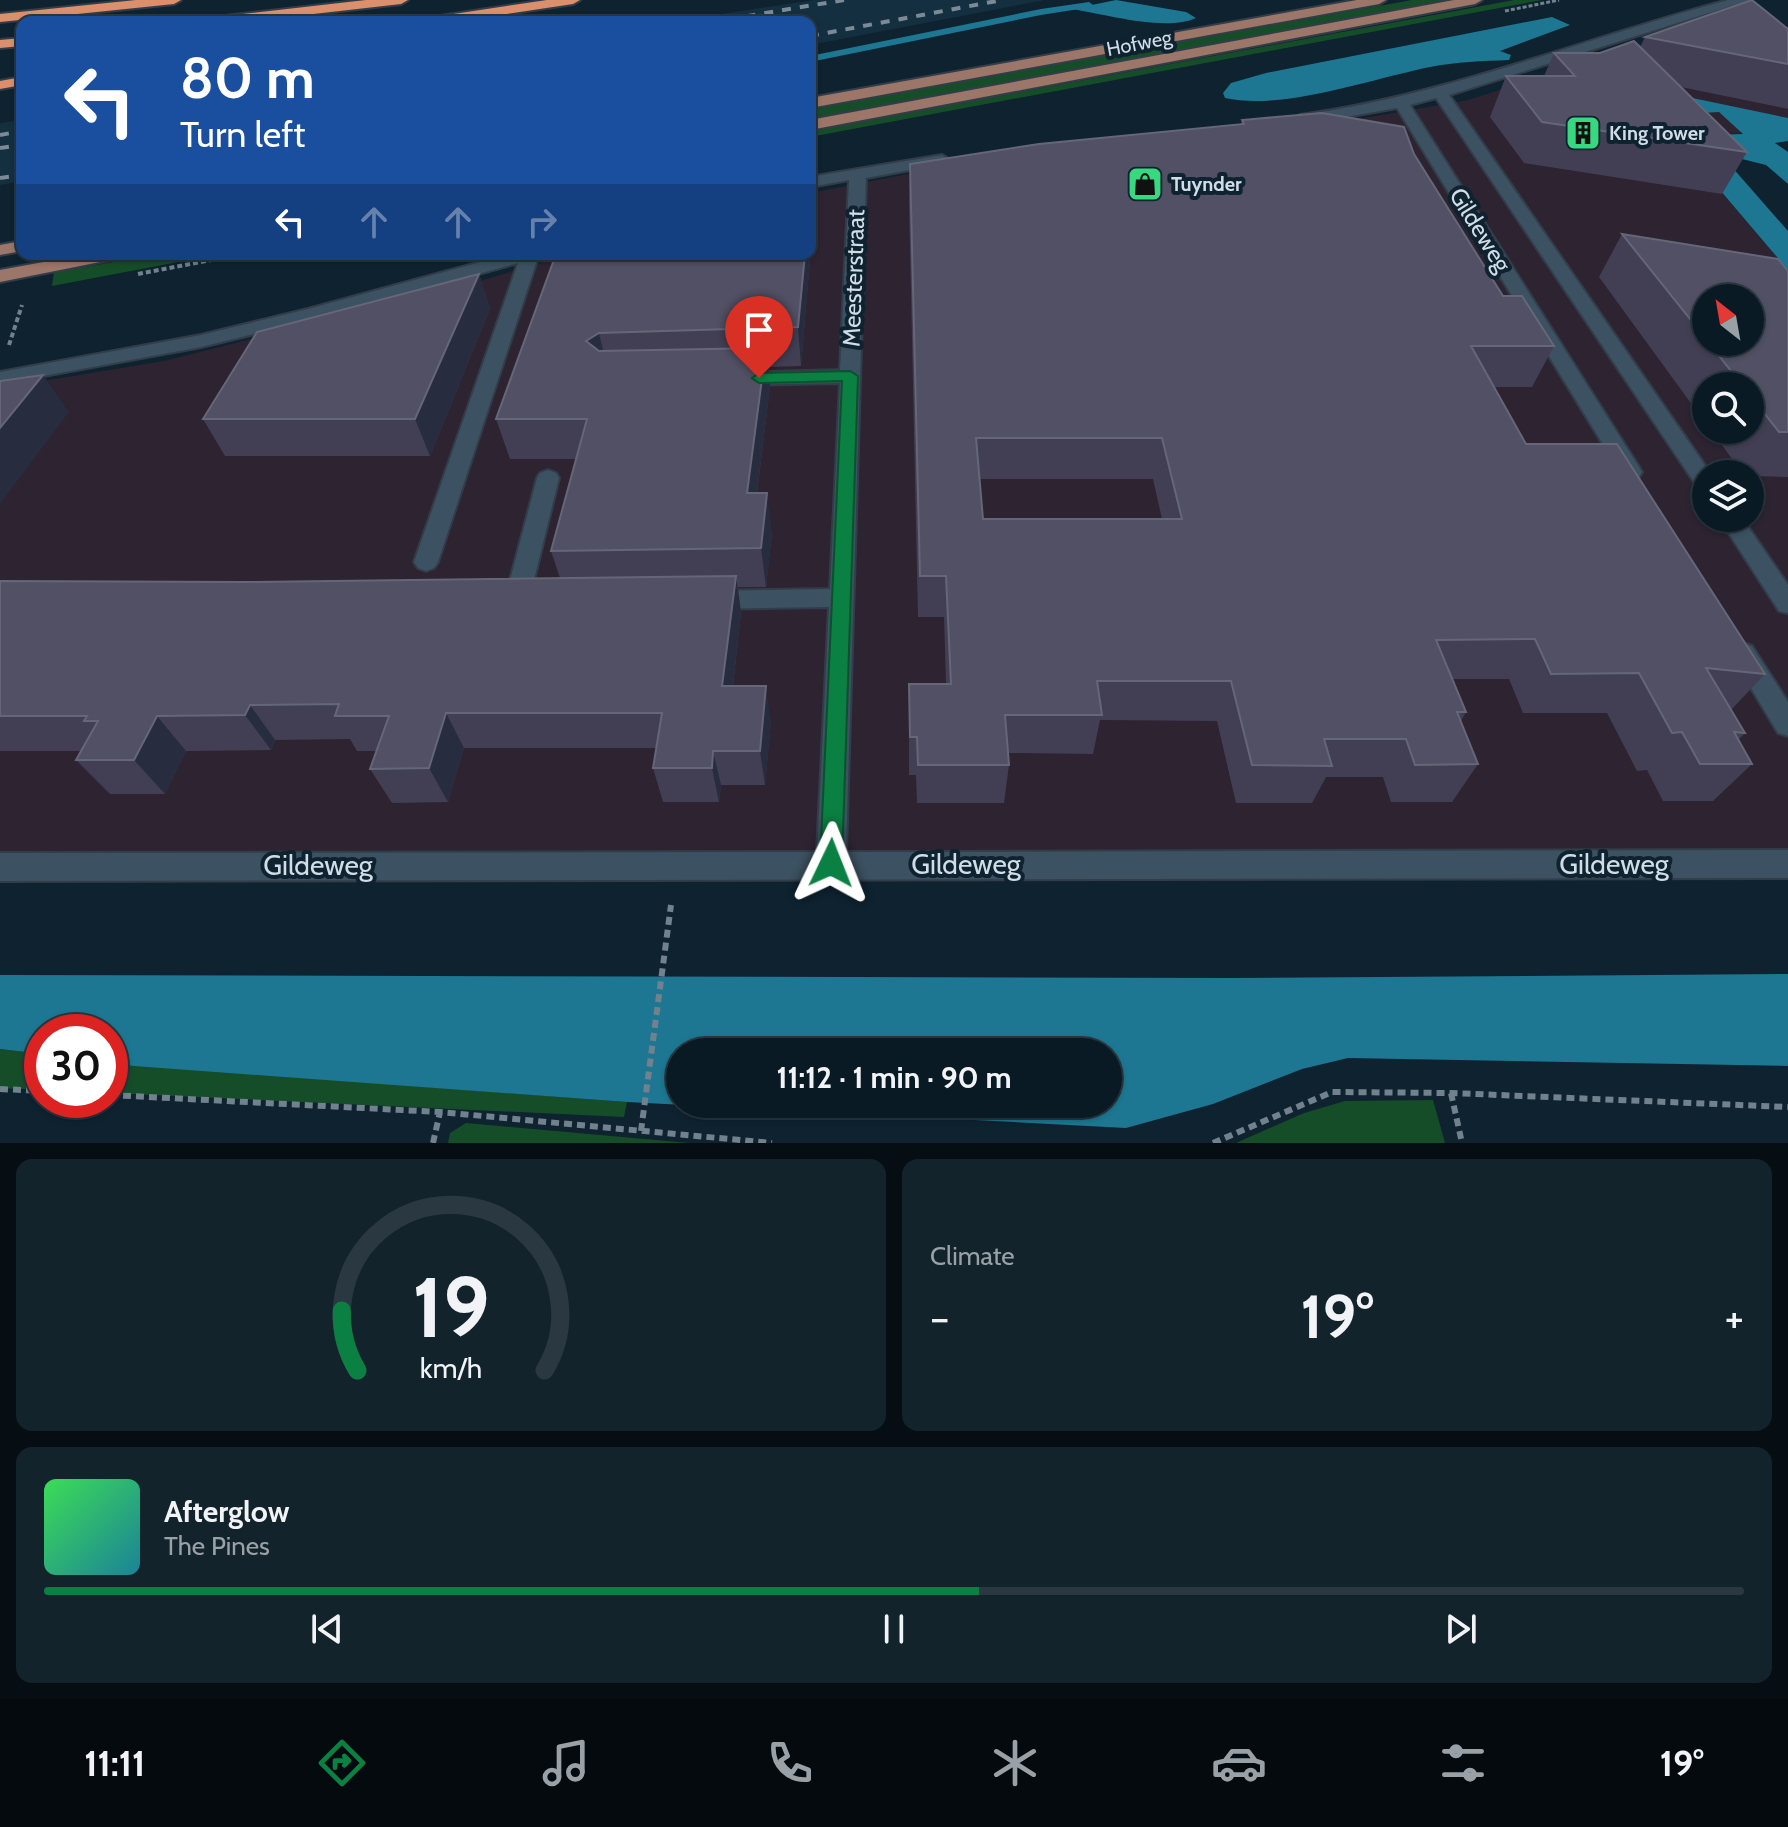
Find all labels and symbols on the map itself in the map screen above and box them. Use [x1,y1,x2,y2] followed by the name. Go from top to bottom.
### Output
[1104,25,1175,61] street label: Hofweg
[1564,114,1602,152] building icon: King Tower
[1609,121,1705,145] place label: King Tower
[1126,165,1164,203] shop icon: Tuynder
[1171,172,1242,196] place label: Tuynder
[1443,182,1518,278] street label: Gildeweg
[837,209,870,347] street label: Meesterstraat
[1692,284,1764,356] north arrow
[725,296,793,378] pin
[789,821,873,905] position arrow
[911,847,1022,881] street label: Gildeweg
[1559,847,1670,881] street label: Gildeweg
[263,848,374,882] street label: Gildeweg
[24,1014,128,1118] speed limit sign: 30

